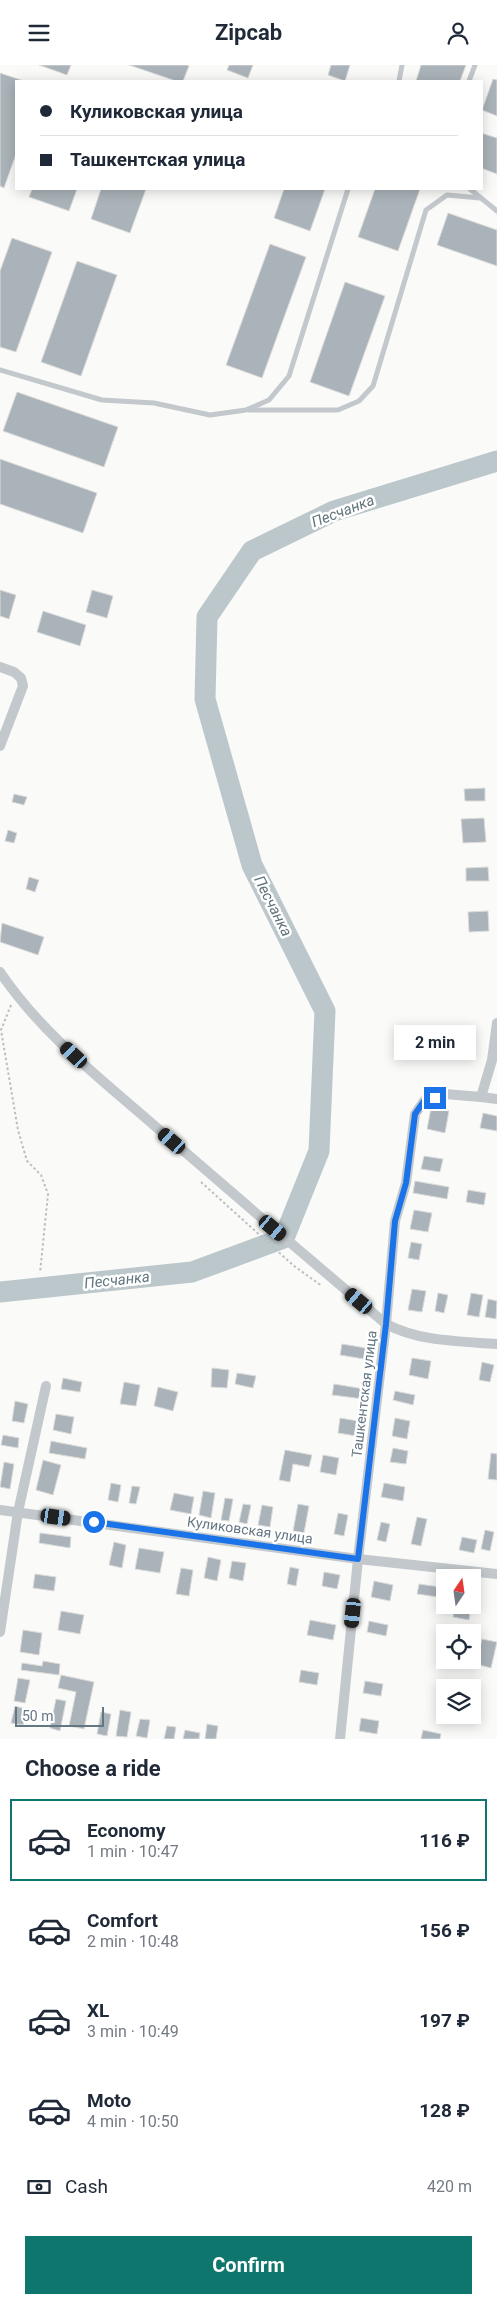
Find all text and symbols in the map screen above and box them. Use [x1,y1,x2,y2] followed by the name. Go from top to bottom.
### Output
[25,19,53,47] icon: menu
[444,19,472,47] icon: person
[215,20,282,45] text: Zipcab
[70,100,243,123] text: Куликовская улица
[70,148,245,171] text: Ташкентская улица
[309,491,377,531] water label: Песчанка
[250,873,296,939] water label: Песчанка
[394,1025,476,1061] callout: 2 min
[415,1033,455,1052] text: 2 min
[57,1039,90,1071] car
[424,1087,446,1109] route end
[155,1125,188,1157] car
[256,1213,289,1243] car
[83,1268,151,1292] water label: Песчанка
[342,1286,375,1316] car
[348,1330,380,1458] street label: Ташкентская улица
[40,1507,71,1527] car
[83,1511,105,1533] route start
[186,1513,314,1547] street label: Куликовская улица
[436,1569,481,1614] north arrow
[436,1569,481,1724] map controls
[343,1597,362,1629] car
[436,1624,481,1669] button: locate
[436,1679,481,1724] button: layers
[15,1704,104,1727] scale bar
[22,1708,54,1724] text: 50 m
[25,1756,161,1781] text: Choose a ride
[27,1818,72,1863] icon: car
[87,1819,166,1842] text: Economy
[419,1829,470,1852] text: 116 ₽
[87,1842,179,1861] text: 1 min · 10:47
[27,1908,72,1953] icon: car
[87,1909,158,1932] text: Comfort
[419,1919,470,1942] text: 156 ₽
[87,1932,179,1951] text: 2 min · 10:48
[27,1998,72,2043] icon: car
[87,1999,109,2022] text: XL
[419,2009,470,2032] text: 197 ₽
[87,2022,179,2041] text: 3 min · 10:49
[27,2088,72,2133] icon: car
[87,2089,131,2112] text: Moto
[419,2099,470,2122] text: 128 ₽
[87,2112,179,2131] text: 4 min · 10:50
[25,2173,53,2201] icon: cash
[65,2175,108,2198] text: Cash
[427,2177,472,2196] text: 420 m
[25,2236,472,2294] button: Confirm

